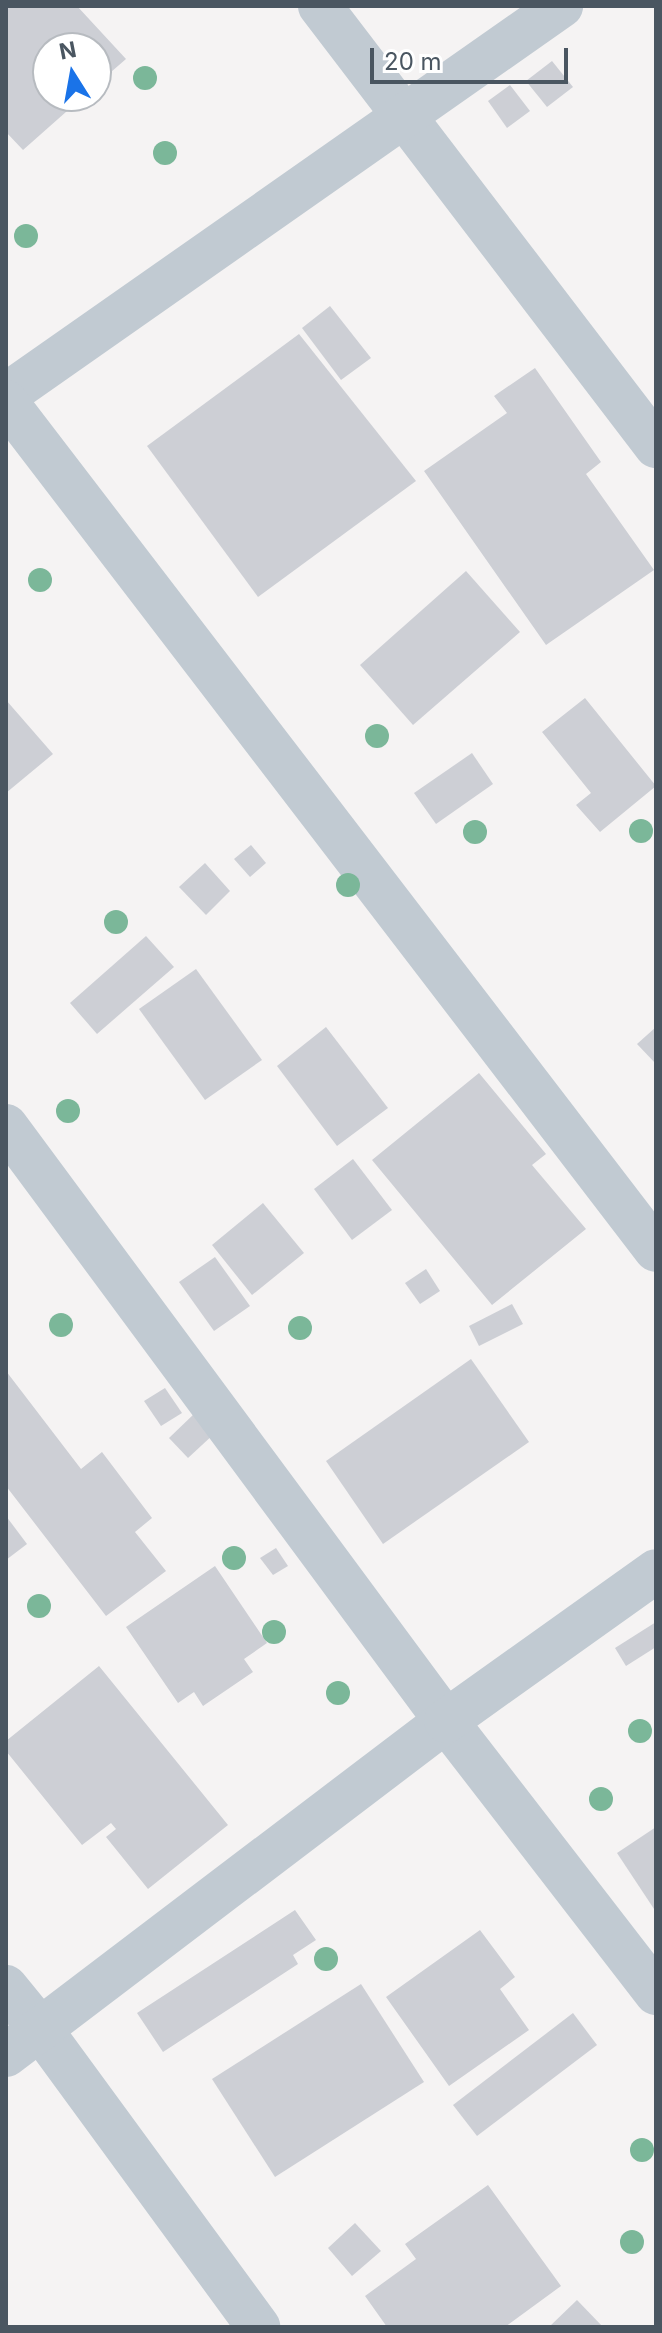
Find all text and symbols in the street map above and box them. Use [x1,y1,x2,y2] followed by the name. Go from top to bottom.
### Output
[32,32,112,112] north arrow
[374,32,572,82] scale bar
[57,36,79,65] text: N
[384,47,442,76] text: 20 m

